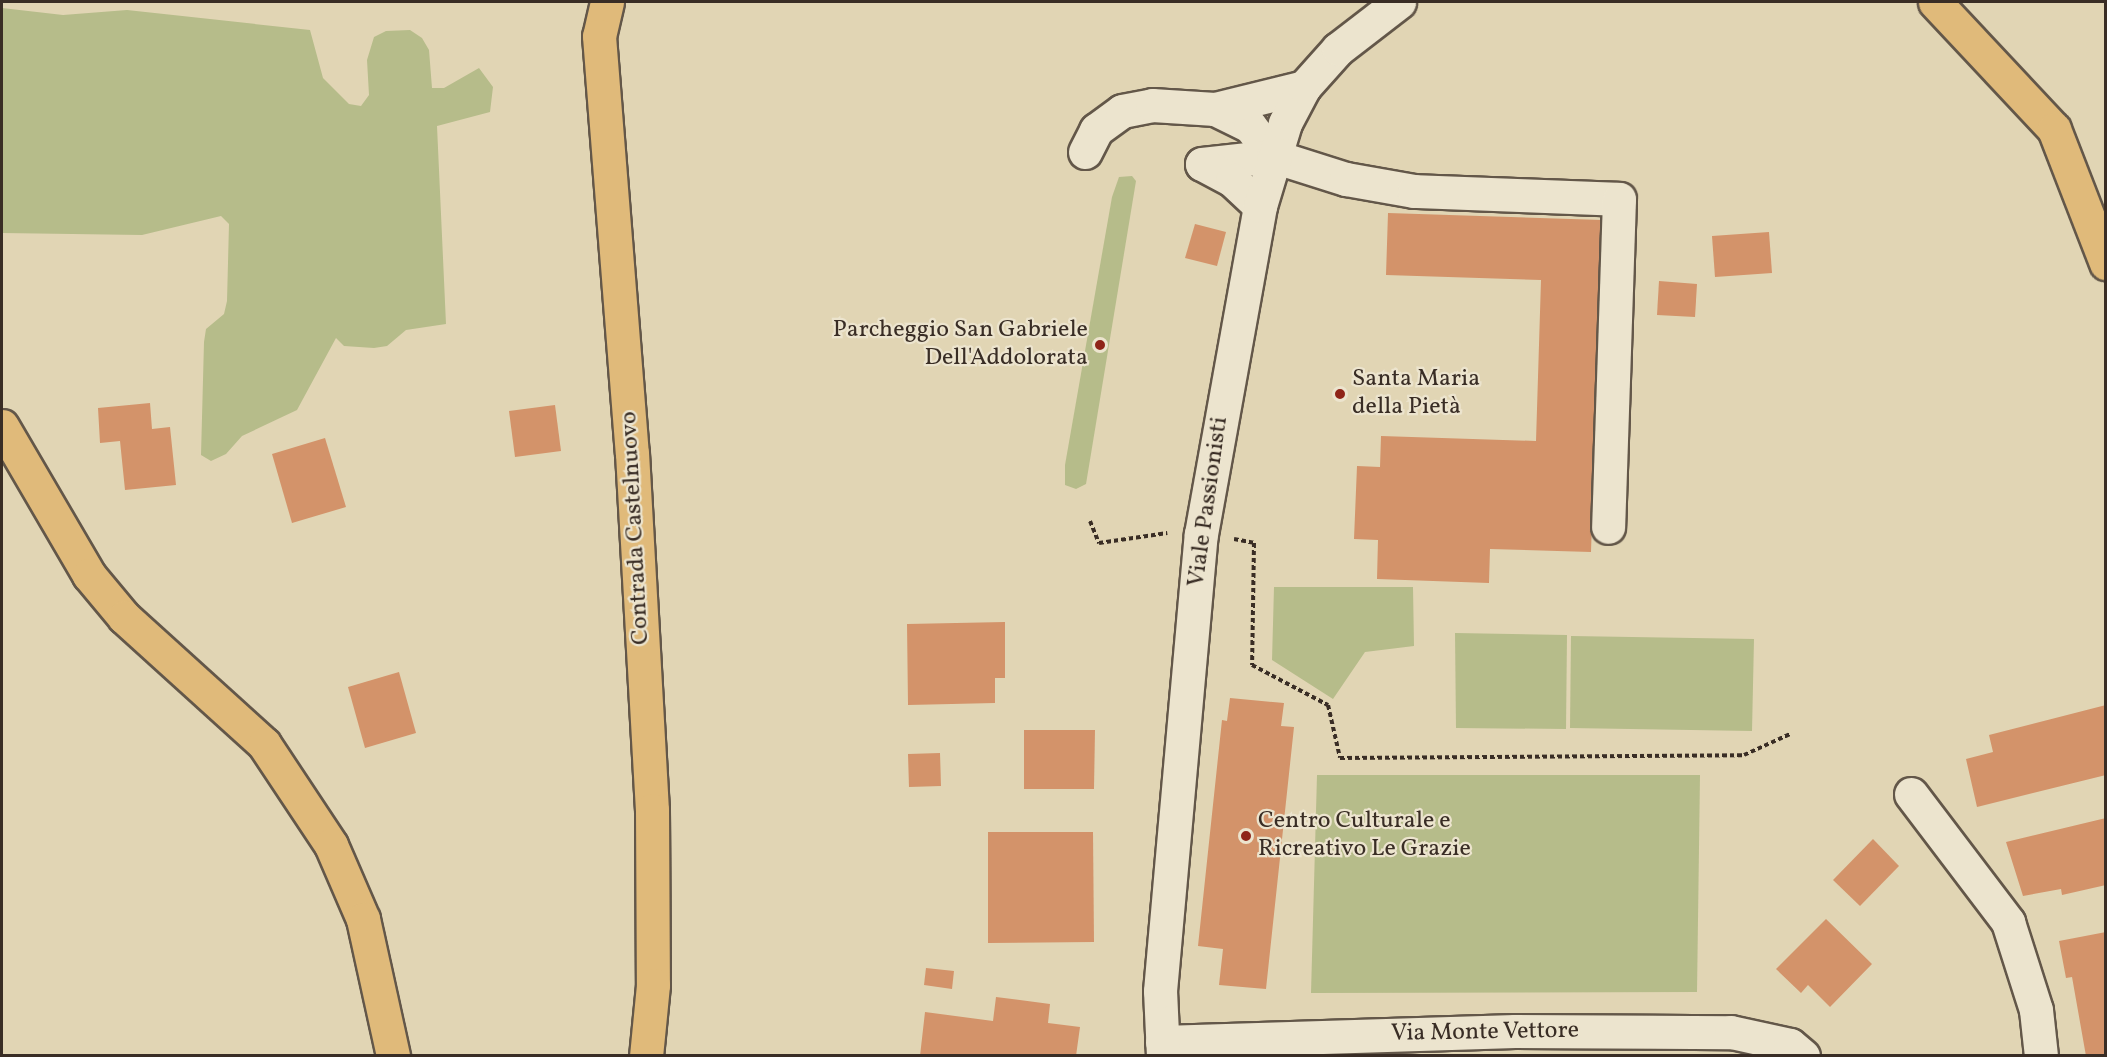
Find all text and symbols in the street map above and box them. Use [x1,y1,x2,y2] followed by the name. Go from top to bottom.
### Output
[833,317,1088,373] place label: Parcheggio San Gabriele Dell'Addolorata
[1093,338,1107,352] marker: Parcheggio San Gabriele Dell'Addolorata
[1352,366,1480,422] place label: Santa Maria della Pietà
[1333,387,1347,401] marker: Santa Maria della Pietà
[616,411,656,645] street label: Contrada Castelnuovo
[1183,415,1235,589] street label: Viale Passionisti
[1258,808,1471,864] place label: Centro Culturale e Ricreativo Le Grazie
[1239,829,1253,843] marker: Centro Culturale e Ricreativo Le Grazie
[1390,1017,1580,1049] street label: Via Monte Vettore

